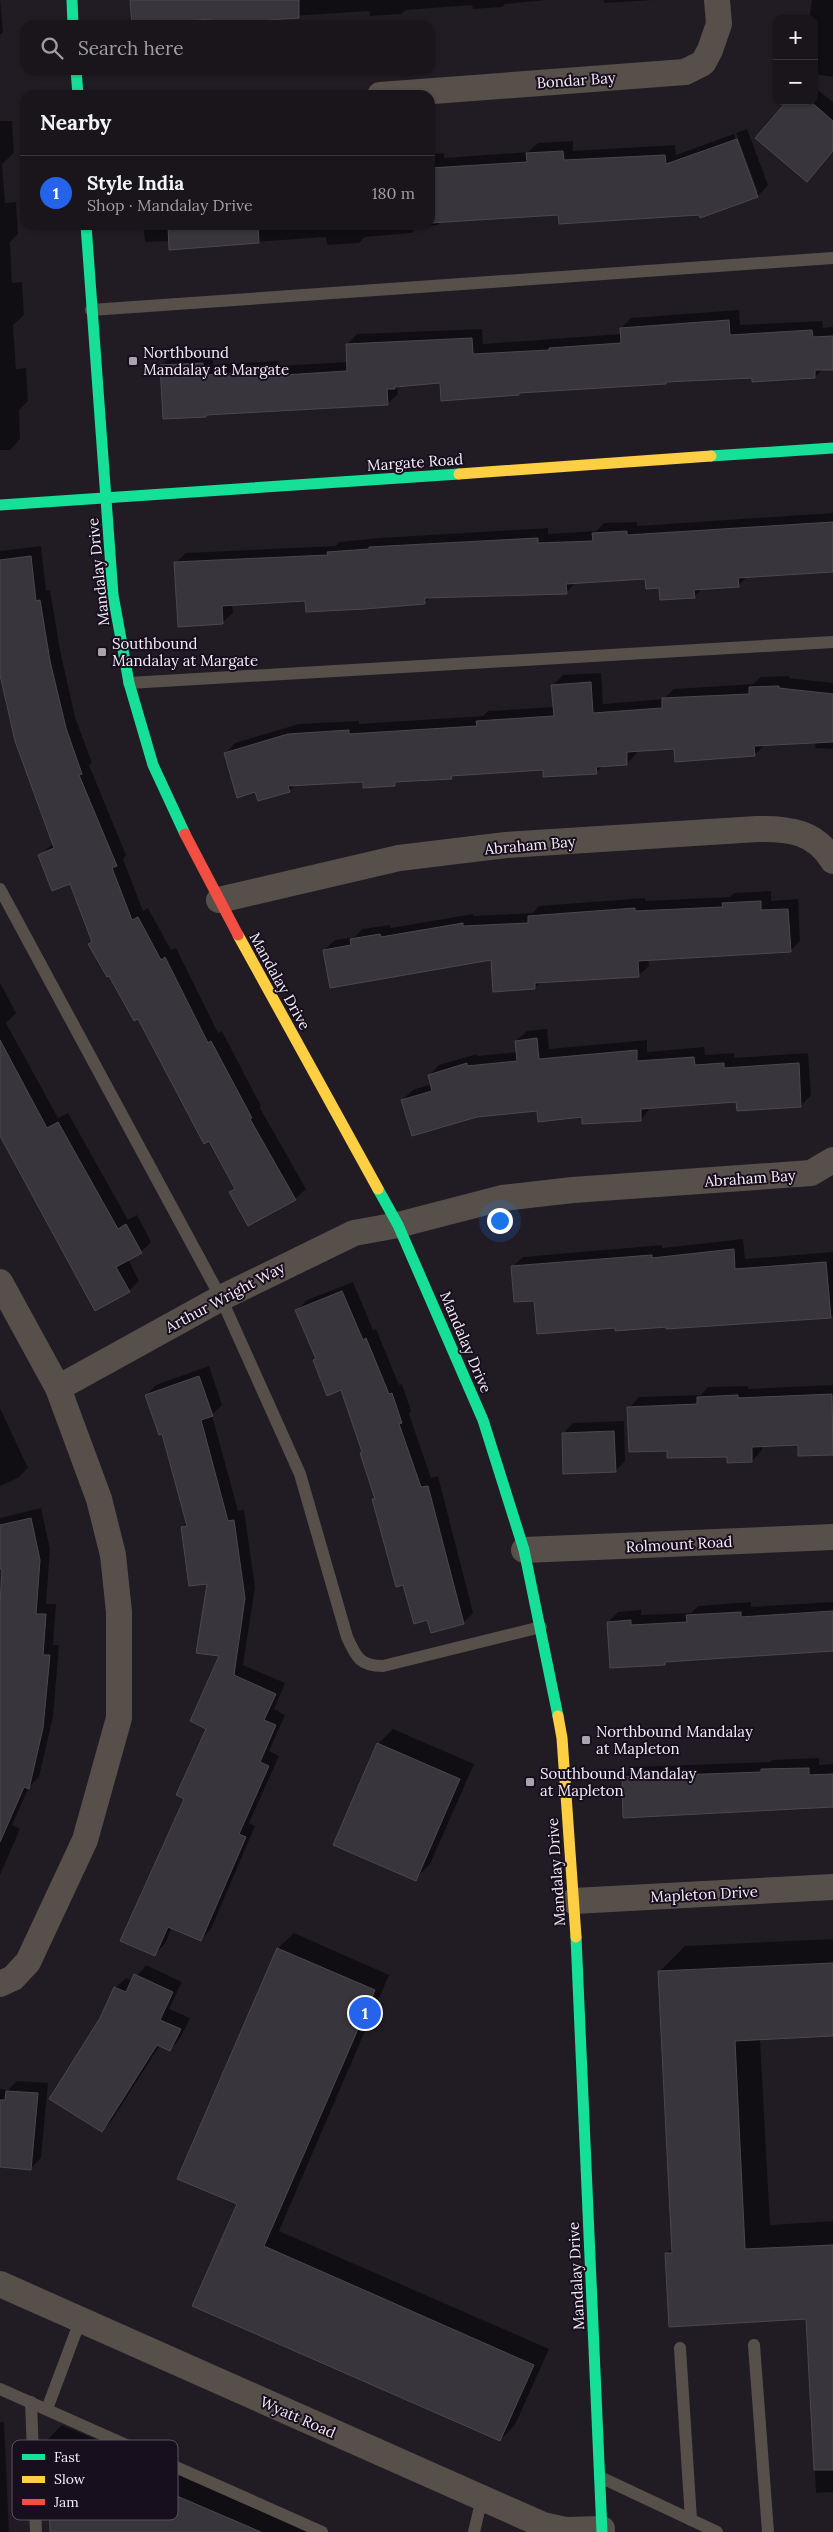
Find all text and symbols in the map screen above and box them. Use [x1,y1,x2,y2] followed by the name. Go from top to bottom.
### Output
[773,15,818,105] map controls
[773,15,818,60] button: +
[20,20,435,75] search box
[38,34,66,62] icon: search
[78,36,184,60] text: Search here
[773,60,818,105] button: −
[536,68,616,92] street label: Bondar Bay
[40,109,111,136] text: Nearby
[87,171,184,195] text: Style India
[53,183,59,203] text: 1
[372,183,415,203] text: 180 m
[87,195,253,215] text: Shop · Mandalay Drive
[143,343,289,379] place label: Northbound Mandalay at Margate
[127,355,139,367] marker: Northbound Mandalay at Margate
[366,449,464,475] street label: Margate Road
[83,517,113,627] street label: Mandalay Drive
[112,634,258,670] place label: Southbound Mandalay at Margate
[96,646,108,658] marker: Southbound Mandalay at Margate
[483,832,576,859] street label: Abraham Bay
[245,929,315,1033] street label: Mandalay Drive
[703,1165,796,1191] street label: Abraham Bay
[487,1208,513,1234] your location
[161,1257,288,1337] street label: Arthur Wright Way
[436,1288,496,1396] street label: Mandalay Drive
[625,1532,733,1556] street label: Rolmount Road
[596,1722,753,1758] place label: Northbound Mandalay at Mapleton
[580,1734,592,1746] marker: Northbound Mandalay at Mapleton
[540,1764,697,1800] place label: Southbound Mandalay at Mapleton
[524,1776,536,1788] marker: Southbound Mandalay at Mapleton
[543,1817,569,1927] street label: Mandalay Drive
[650,1882,758,1906] street label: Mapleton Drive
[349,1994,381,2032] pin: 1
[564,2221,588,2331] street label: Mandalay Drive
[257,2392,339,2442] street label: Wyatt Road
[12,2440,178,2520] legend
[54,2448,81,2466] text: Fast
[54,2470,86,2488] text: Slow
[53,2493,79,2511] text: Jam

